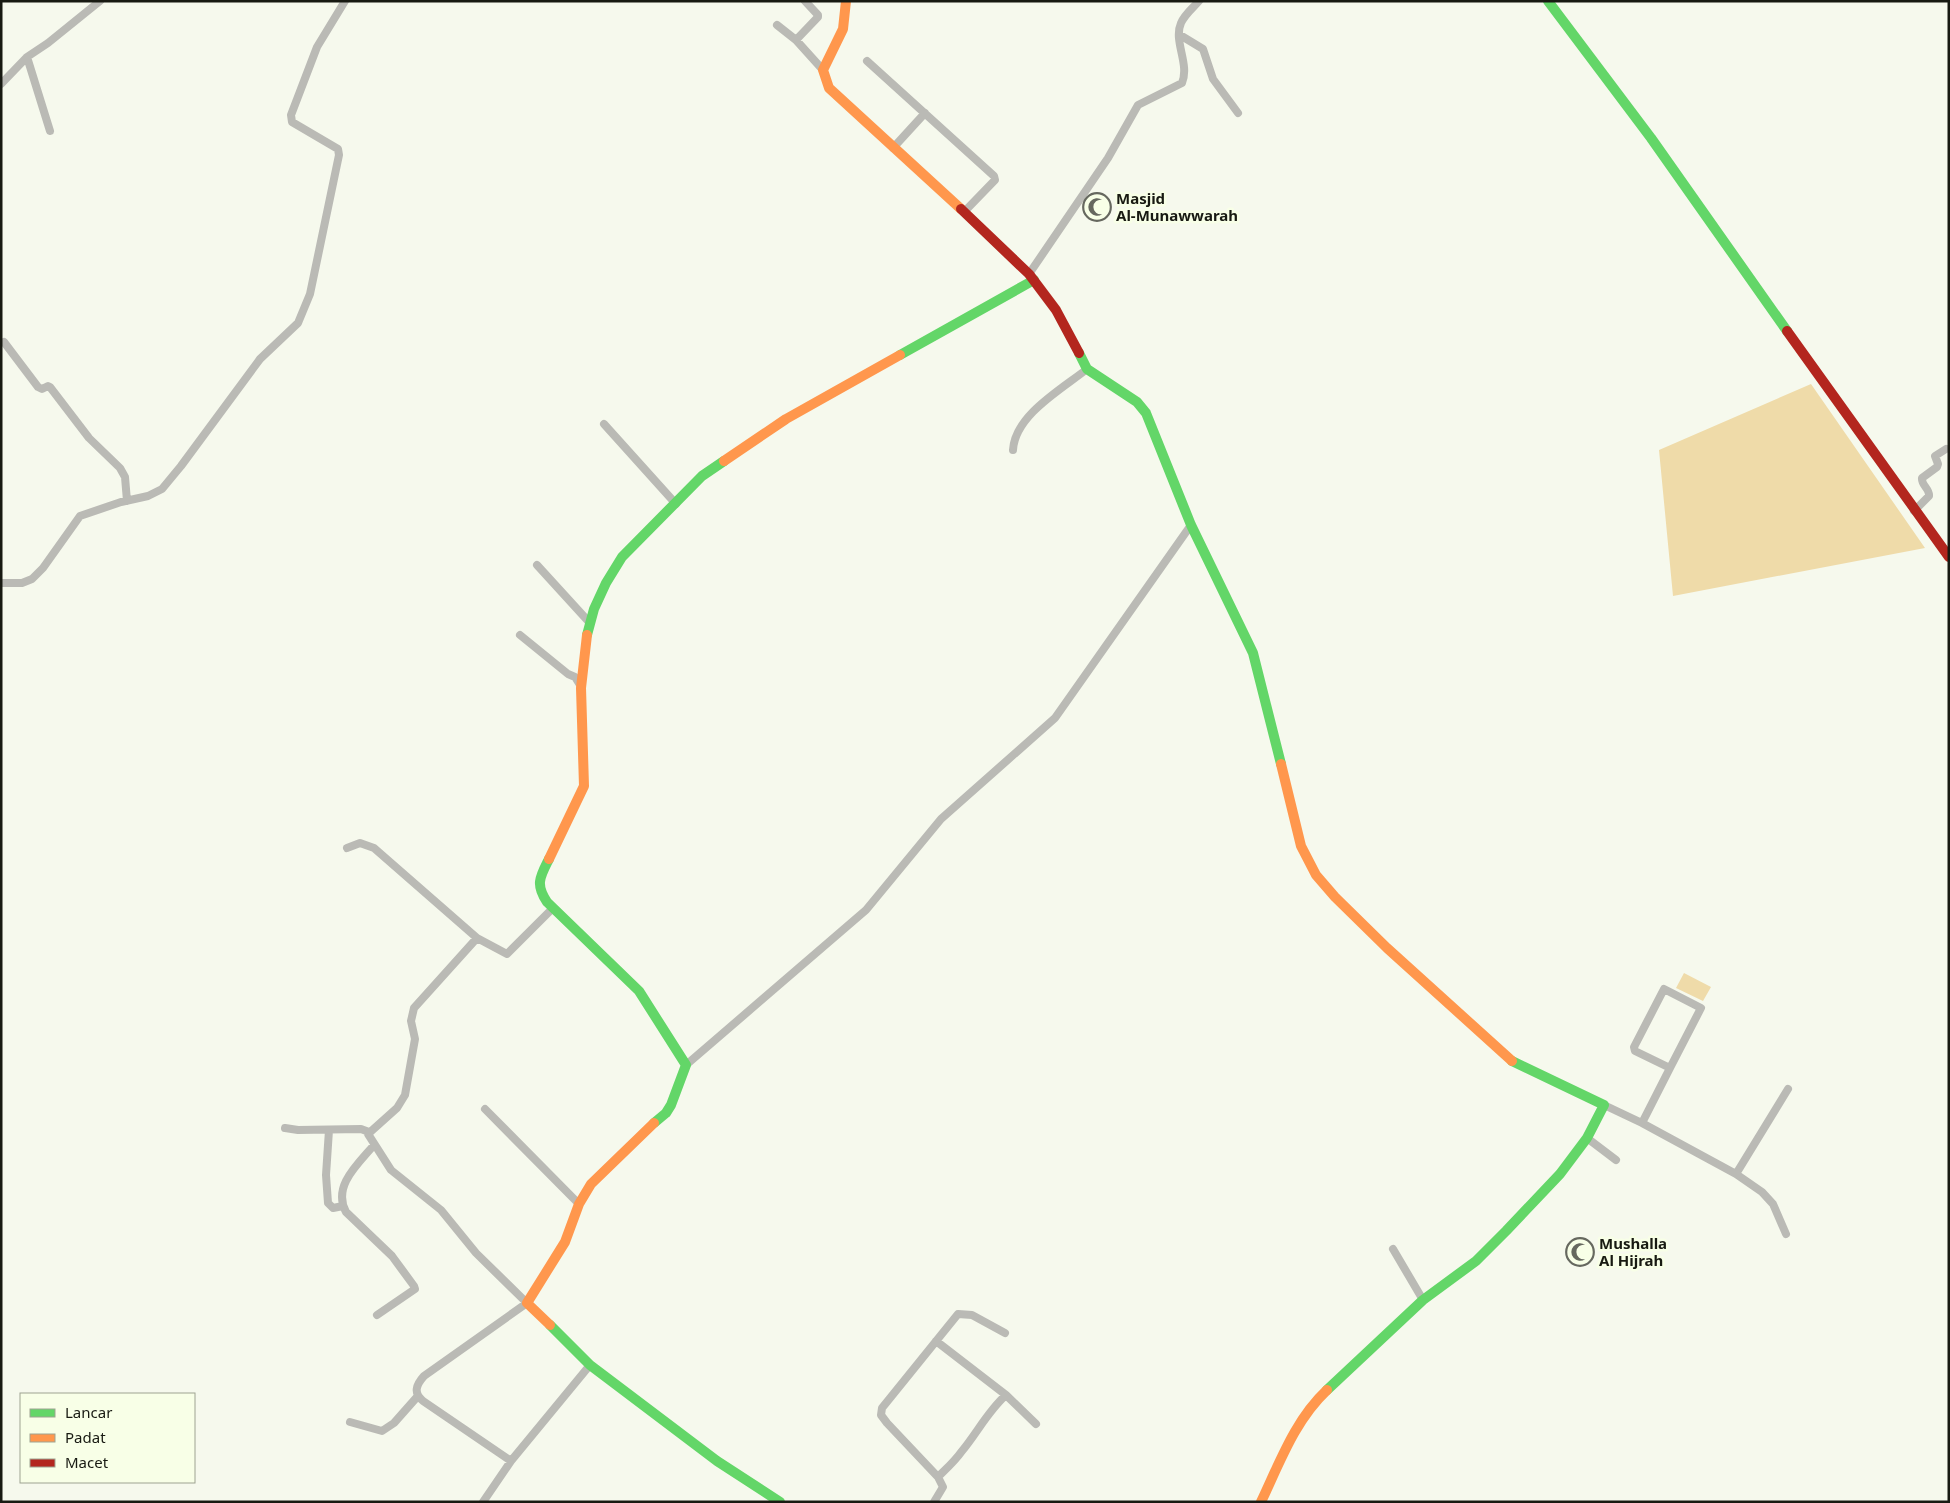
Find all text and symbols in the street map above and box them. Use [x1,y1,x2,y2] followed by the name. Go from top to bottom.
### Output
[1116,188,1238,225] place label: Masjid Al-Munawwarah
[1082,192,1112,222] mosque icon: Masjid Al-Munawwarah
[1599,1233,1667,1270] place label: Mushalla Al Hijrah
[1565,1237,1595,1267] mosque icon: Mushalla Al Hijrah
[20,1393,195,1483] legend
[65,1402,112,1422] text: Lancar
[65,1427,106,1447] text: Padat
[65,1452,109,1472] text: Macet

